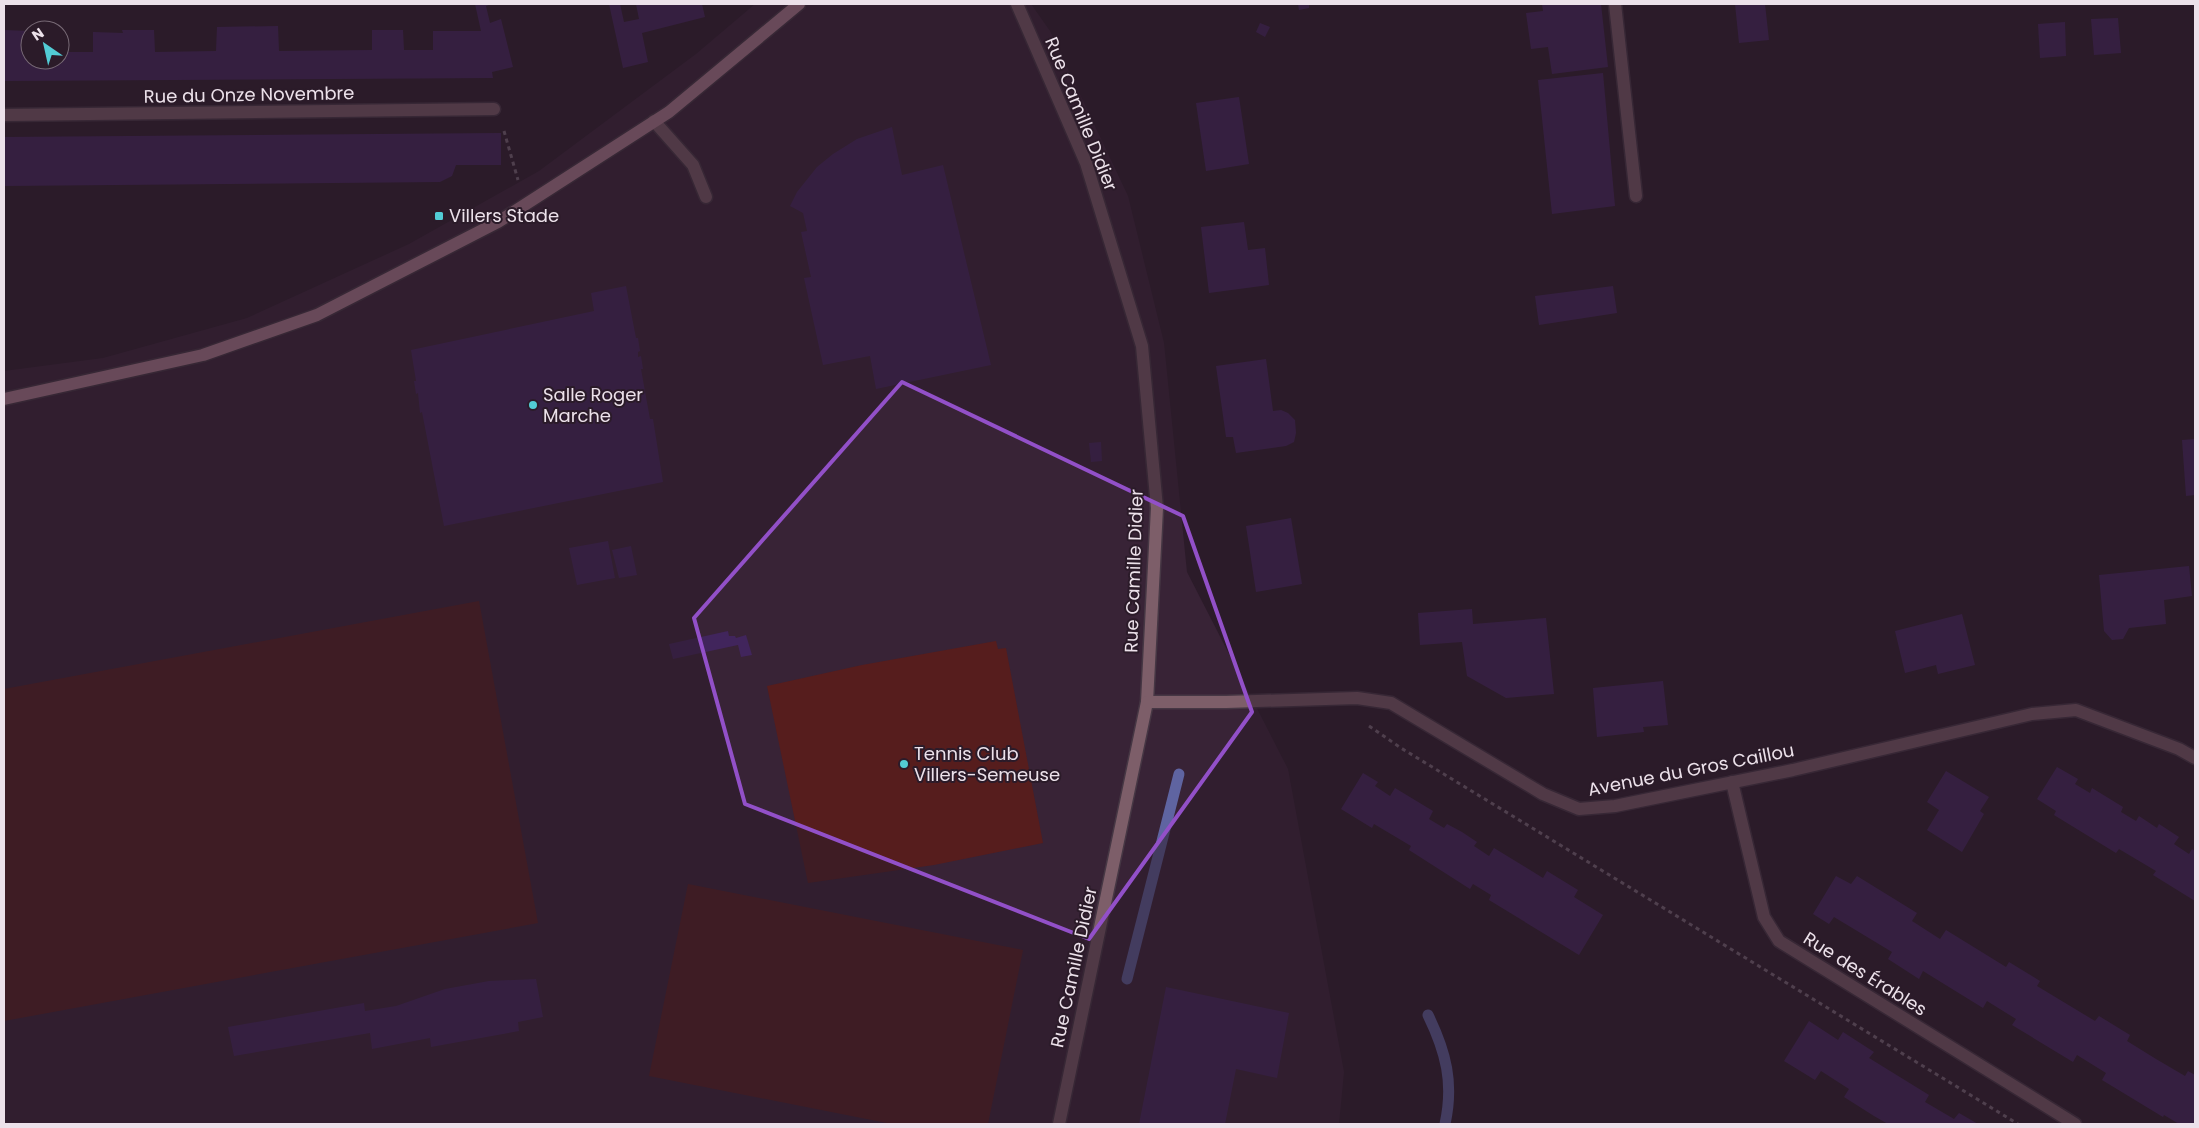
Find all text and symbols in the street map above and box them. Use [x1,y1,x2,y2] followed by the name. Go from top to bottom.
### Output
[20,20,70,70] north arrow
[28,23,48,45] text: N
[1039,33,1124,195] street label: Rue Camille Didier
[143,80,355,109] street label: Rue du Onze Novembre
[449,203,559,228] place label: Villers Stade
[433,210,445,222] marker: Villers Stade
[543,382,643,428] place label: Salle Roger Marche
[527,399,539,411] marker: Salle Roger Marche
[1118,488,1149,653] street label: Rue Camille Didier
[1586,737,1796,802] street label: Avenue du Gros Caillou
[914,741,1060,787] place label: Tennis Club Villers-Semeuse
[898,758,910,770] marker: Tennis Club Villers-Semeuse
[1044,884,1103,1050] street label: Rue Camille Didier
[1799,926,1932,1022] street label: Rue des Érables

